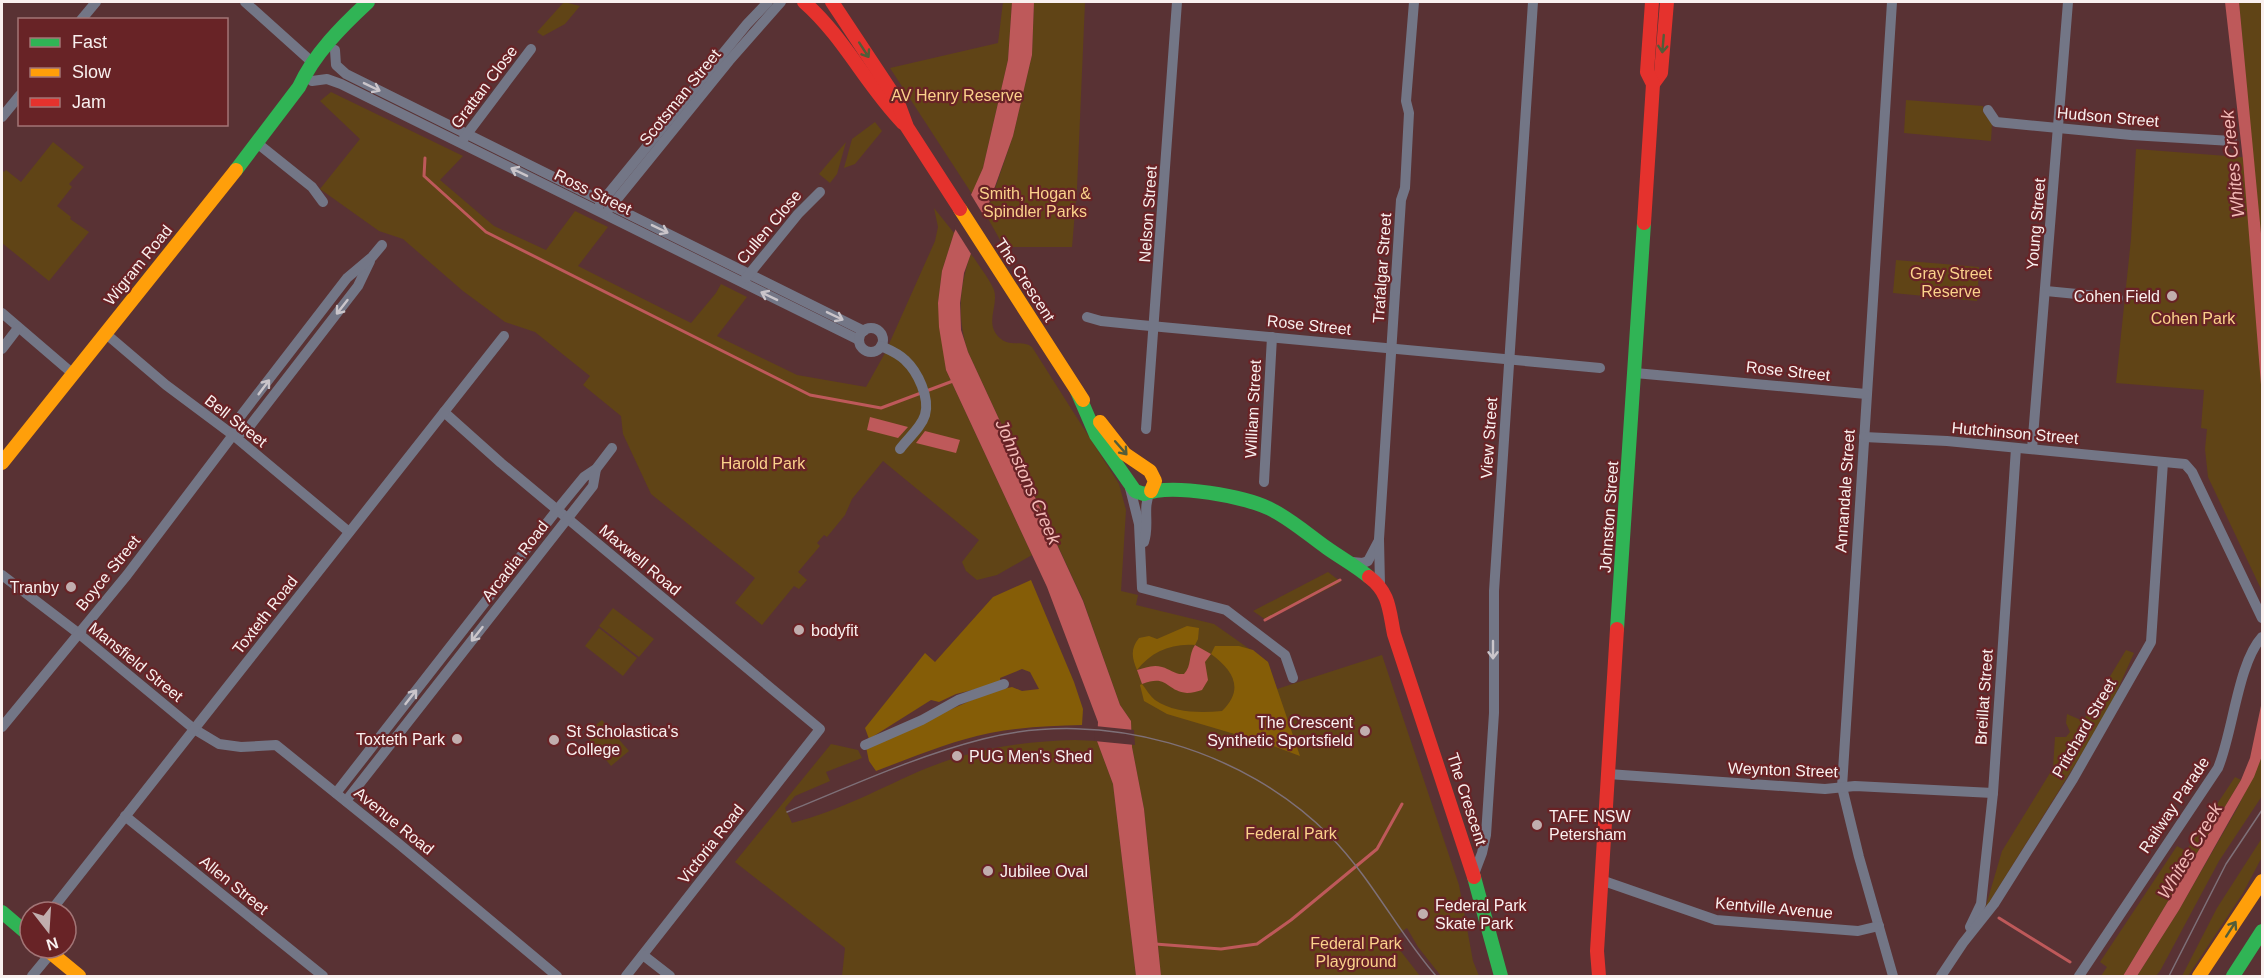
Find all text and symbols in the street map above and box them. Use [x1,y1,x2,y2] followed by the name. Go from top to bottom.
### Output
[18,18,228,126] legend
[72,32,107,52] text: Fast
[1657,33,1668,53] one-way arrow
[859,41,871,58] one-way arrow
[448,42,521,132] street label: Grattan Close
[636,45,724,148] street label: Scotsman Street
[72,62,112,82] text: Slow
[363,82,381,93] one-way arrow
[891,87,1023,104] park label: AV Henry Reserve
[72,92,106,112] text: Jam
[2056,104,2160,130] street label: Hudson Street
[2217,108,2249,219] water label: Whites Creek
[511,165,529,177] one-way arrow
[1136,165,1160,263] street label: Nelson Street
[552,166,635,218] street label: Ross Street
[2024,177,2049,271] street label: Young Street
[979,185,1091,220] park label: Smith, Hogan & Spindler Parks
[733,187,805,267] street label: Cullen Close
[1370,212,1394,324] street label: Trafalgar Street
[101,222,175,308] street label: Wigram Road
[650,224,668,236] one-way arrow
[992,235,1059,325] street label: The Crescent
[1910,265,1992,300] park label: Gray Street Reserve
[2074,288,2160,305] place label: Cohen Field
[761,289,779,301] one-way arrow
[2165,289,2179,303] marker: Cohen Field
[336,299,349,315] one-way arrow
[2151,310,2236,327] park label: Cohen Park
[825,311,843,322] one-way arrow
[1266,312,1352,338] street label: Rose Street
[1745,358,1831,384] street label: Rose Street
[1242,359,1264,459] street label: William Street
[257,379,270,395] one-way arrow
[202,392,271,451] street label: Bell Street
[1478,396,1500,479] street label: View Street
[991,415,1065,549] water label: Johnstons Creek
[1951,419,2080,447] street label: Hutchinson Street
[1832,428,1858,553] street label: Annandale Street
[1115,440,1128,456] one-way arrow
[721,455,806,472] park label: Harold Park
[1597,460,1621,573] street label: Johnston Street
[478,518,552,604] street label: Arcadia Road
[596,521,684,599] street label: Maxwell Road
[73,532,144,614] street label: Boyce Street
[229,573,301,657] street label: Toxteth Road
[10,579,59,596] place label: Tranby
[64,580,78,594] marker: Tranby
[86,619,187,705] street label: Mansfield Street
[811,622,859,639] place label: bodyfit
[792,623,806,637] marker: bodyfit
[470,626,483,642] one-way arrow
[1487,639,1499,659] one-way arrow
[1972,648,1996,745] street label: Breillat Street
[2049,675,2119,780] street label: Pritchard Street
[404,690,417,706] one-way arrow
[1207,714,1354,749] place label: The Crescent Synthetic Sportsfield
[566,723,678,758] place label: St Scholastica's College
[1358,724,1372,738] marker: The Crescent Synthetic Sportsfield
[356,731,446,748] place label: Toxteth Park
[450,732,464,746] marker: Toxteth Park
[547,733,561,747] marker: St Scholastica's College
[969,748,1092,765] place label: PUG Men's Shed
[950,749,964,763] marker: PUG Men's Shed
[1444,751,1490,848] street label: The Crescent
[2136,754,2212,856] street label: Railway Parade
[1728,760,1839,780] street label: Weynton Street
[351,784,437,858] street label: Avenue Road
[2154,799,2227,902] water label: Whites Creek
[675,801,747,887] street label: Victoria Road
[1549,808,1631,843] place label: TAFE NSW Petersham
[1530,818,1544,832] marker: TAFE NSW Petersham
[1245,825,1338,842] park label: Federal Park
[197,852,272,918] street label: Allen Street
[1000,863,1088,880] place label: Jubilee Oval
[981,864,995,878] marker: Jubilee Oval
[1714,894,1834,922] street label: Kentville Avenue
[1435,897,1528,932] place label: Federal Park Skate Park
[18,900,78,960] north arrow
[1416,907,1430,921] marker: Federal Park Skate Park
[2225,921,2237,938] one-way arrow
[44,934,60,954] text: N
[1310,935,1403,970] park label: Federal Park Playground

